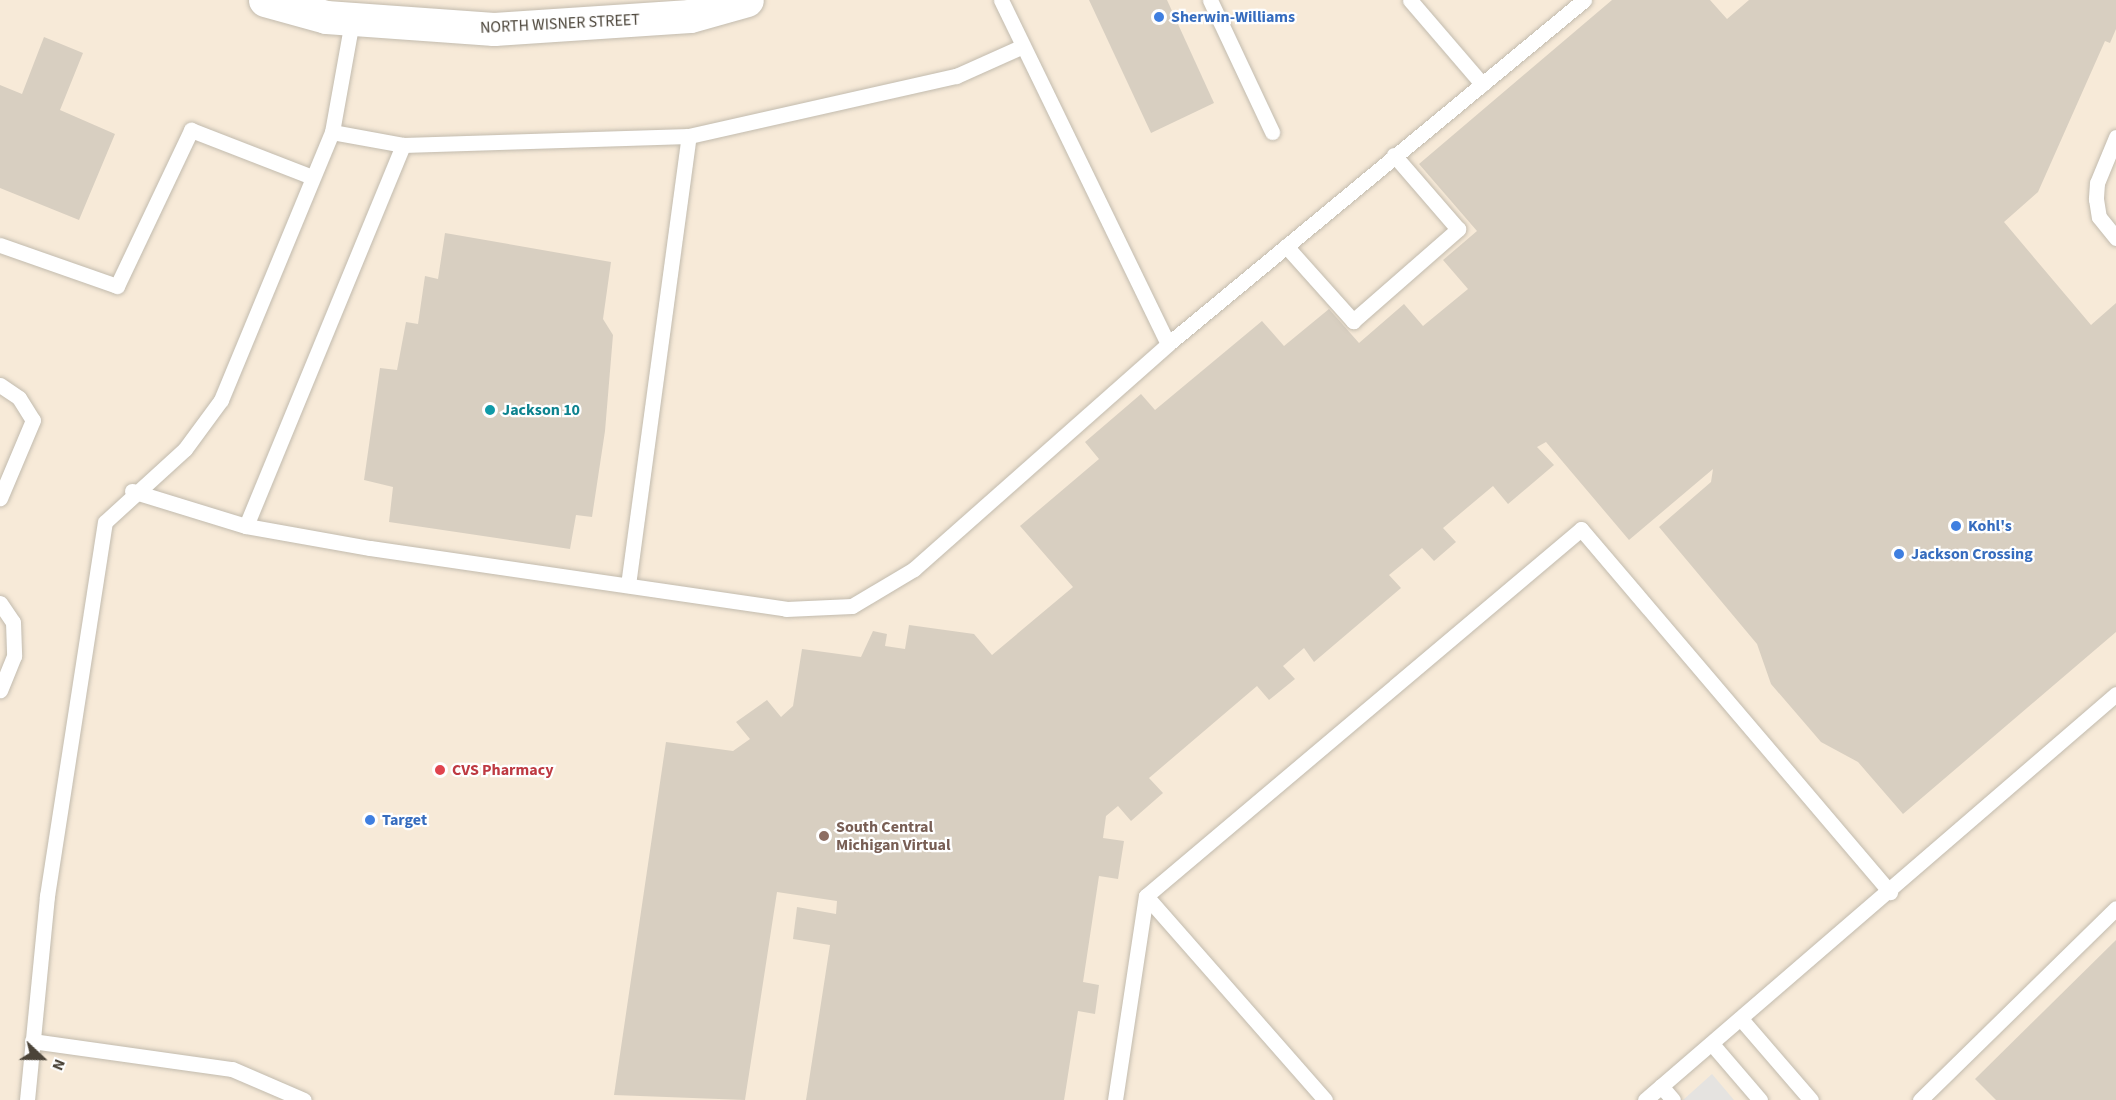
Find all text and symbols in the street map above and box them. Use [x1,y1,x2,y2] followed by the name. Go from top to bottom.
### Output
[1171,7,1295,27] place label: Sherwin-Williams
[480,10,640,38] street label: NORTH WISNER STREET
[1152,10,1166,24] marker: Sherwin-Williams
[502,400,580,420] place label: Jackson 10
[483,403,497,417] marker: Jackson 10
[1968,516,2012,536] place label: Kohl's
[1949,519,1963,533] marker: Kohl's
[1911,544,2033,564] place label: Jackson Crossing
[1892,547,1906,561] marker: Jackson Crossing
[452,760,553,780] place label: CVS Pharmacy
[433,763,447,777] marker: CVS Pharmacy
[382,810,427,830] place label: Target
[363,813,377,827] marker: Target
[836,817,951,855] place label: South Central Michigan Virtual
[817,829,831,843] marker: South Central Michigan Virtual
[12,1028,72,1088] north arrow
[47,1056,71,1074] text: N

